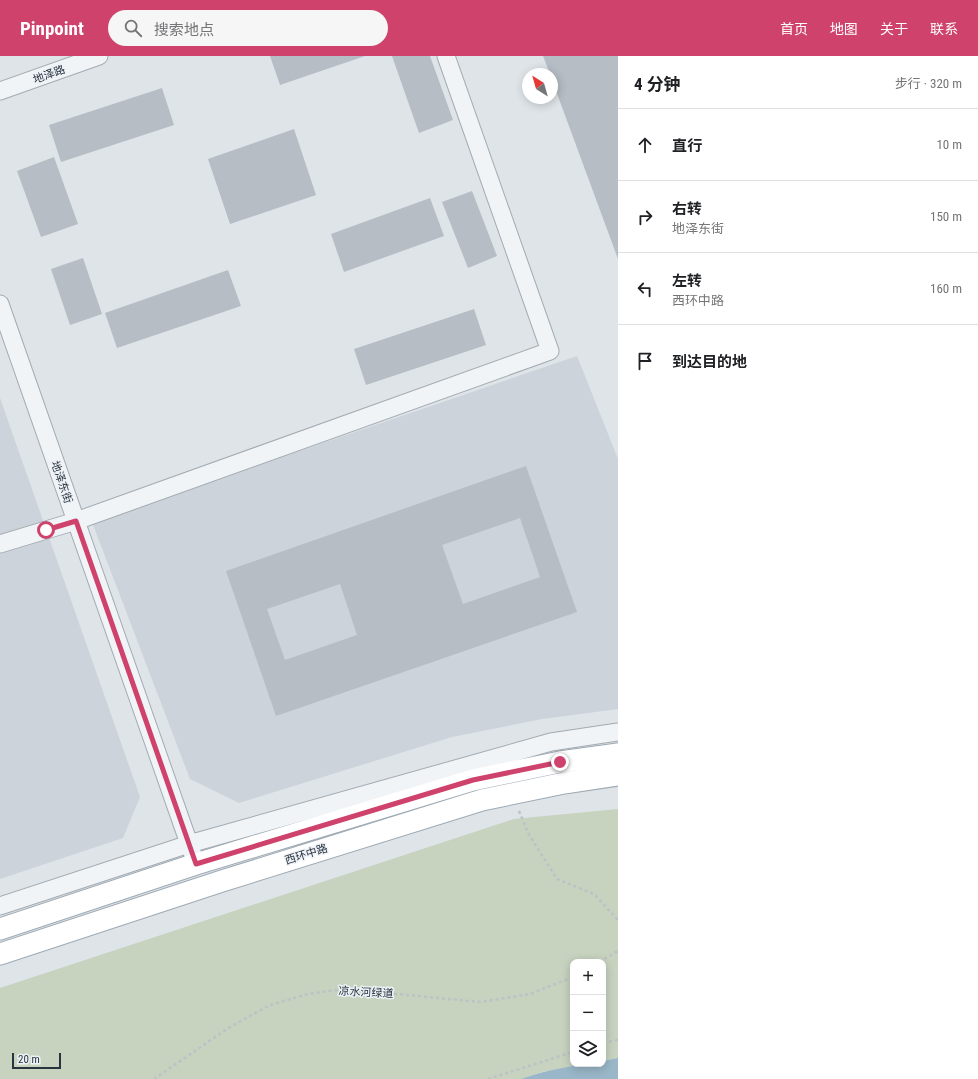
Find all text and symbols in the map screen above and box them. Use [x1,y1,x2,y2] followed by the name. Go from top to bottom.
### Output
[108,10,388,46] search box
[20,17,84,40] text: Pinpoint
[122,17,144,39] icon: search
[154,21,214,39] text: 搜索地点
[780,21,808,37] text: 首页
[830,21,858,37] text: 地图
[880,21,908,37] text: 关于
[930,21,958,37] text: 联系
[31,63,67,86] street label: 地泽路
[522,68,558,104] north arrow
[634,74,681,94] text: 4 分钟
[895,76,962,91] text: 步行 · 320 m
[634,134,656,156] icon: ahead
[672,137,702,155] text: 直行
[936,137,962,152] text: 10 m
[672,200,702,218] text: 右转
[634,206,656,228] icon: right
[930,209,962,224] text: 150 m
[672,221,724,236] text: 地泽东街
[672,272,702,290] text: 左转
[634,278,656,300] icon: left
[930,281,962,296] text: 160 m
[672,293,724,308] text: 西环中路
[634,350,656,372] icon: arrive
[672,353,747,371] text: 到达目的地
[48,459,75,505] street label: 地泽东街
[37,521,55,539] route start
[551,753,569,771] route end
[283,842,329,867] street label: 西环中路
[570,959,606,1067] map controls
[570,959,606,995] button: +
[338,985,394,1000] street label: 凉水河绿道
[570,995,606,1031] button: −
[570,1031,606,1067] button: layers
[12,1051,61,1070] scale bar
[18,1053,40,1066] text: 20 m

